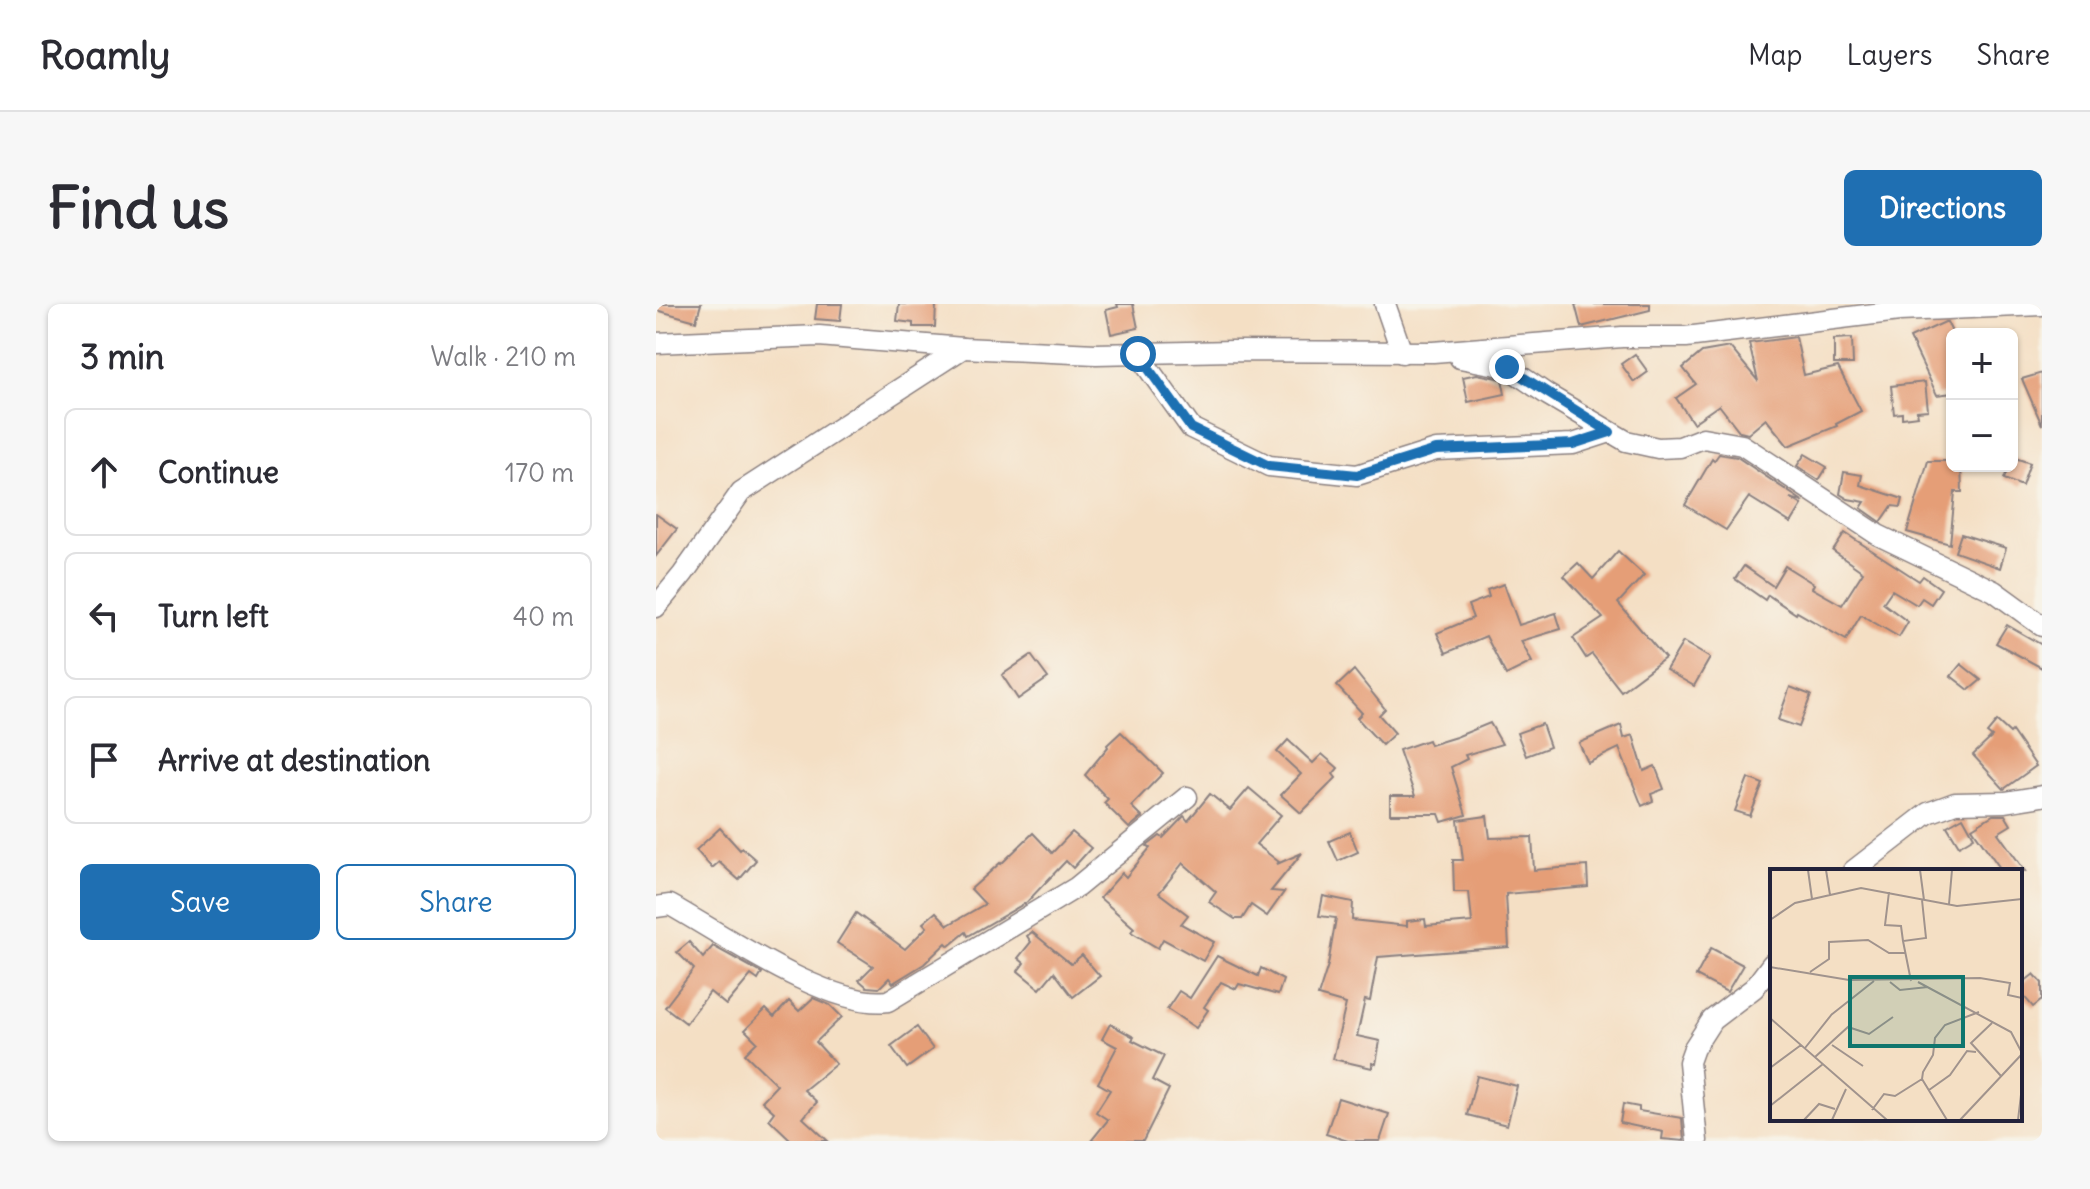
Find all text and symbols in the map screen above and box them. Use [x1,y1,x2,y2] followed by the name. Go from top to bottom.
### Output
[40,32,170,79] text: Roamly
[1748,37,1803,73] text: Map
[1847,37,1933,73] text: Layers
[1977,37,2050,73] text: Share
[1844,170,2042,246] button: Directions
[48,173,229,243] text: Find us
[1946,328,2018,472] map controls
[1946,328,2018,400] button: +
[80,335,165,378] text: 3 min
[1120,336,1156,372] route start
[430,340,576,373] text: Walk · 210 m
[1489,349,1525,385] route end
[1946,400,2018,472] button: −
[82,450,126,494] icon: ahead
[158,453,279,491] text: Continue
[505,456,574,489] text: 170 m
[82,594,126,638] icon: left
[158,597,269,635] text: Turn left
[513,600,574,633] text: 40 m
[82,738,126,782] icon: arrive
[158,741,430,779] text: Arrive at destination
[80,864,320,940] button: Save
[336,864,576,940] button: Share
[1770,869,2022,1121] inset map

